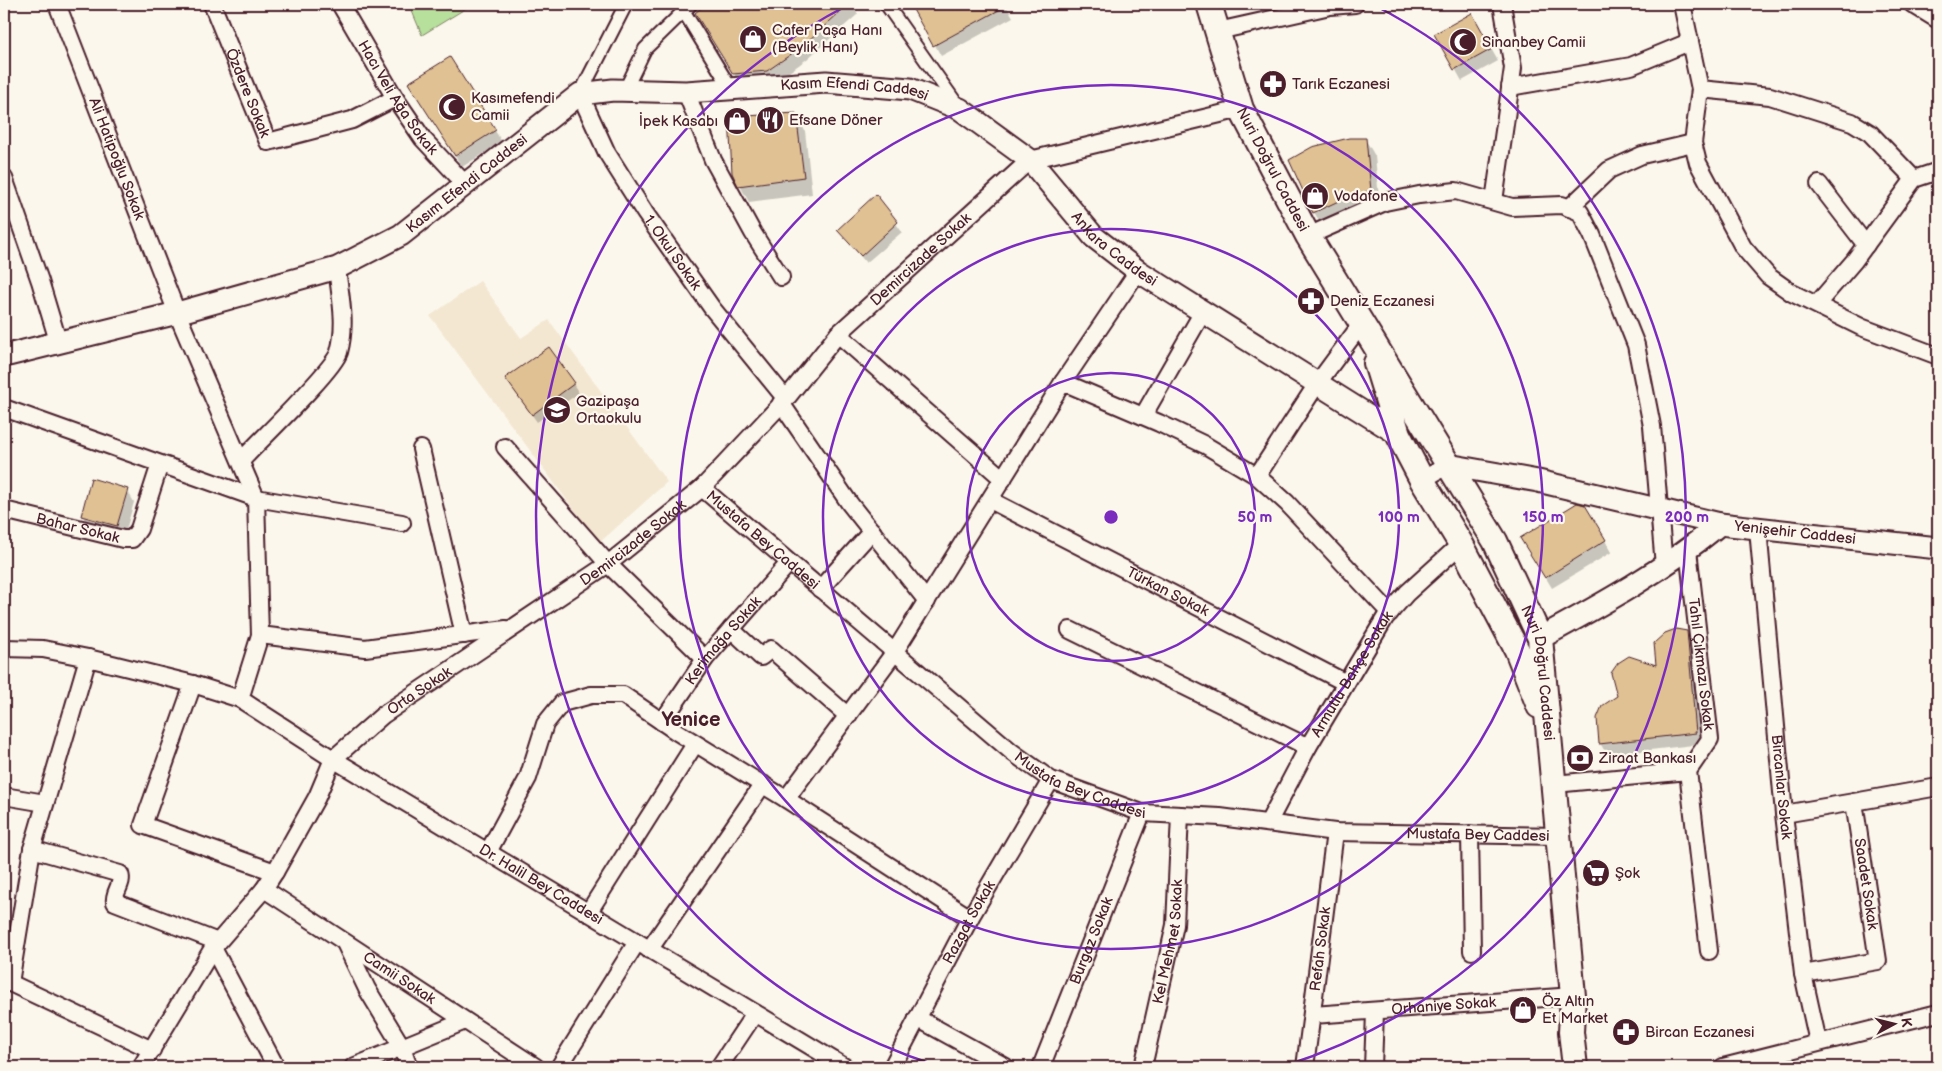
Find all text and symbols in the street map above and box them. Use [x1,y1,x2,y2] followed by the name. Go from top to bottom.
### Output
[772,21,882,57] place label: Cafer Paşa Hanı (Beylik Hanı)
[738,24,768,54] shop icon: Cafer Paşa Hanı (Beylik Hanı)
[1448,27,1478,57] mosque icon: Sinanbey Camii
[1482,33,1586,52] place label: Sinanbey Camii
[354,37,443,159] street label: Hacı Veli Ağa Sokak
[222,46,275,141] street label: Özdere Sokak
[1258,69,1288,99] pharmacy icon: Tarık Eczanesi
[780,73,932,105] street label: Kasım Efendi Caddesi
[1292,75,1390,94] place label: Tarık Eczanesi
[471,89,555,125] place label: Kasımefendi Camii
[437,92,467,122] mosque icon: Kasımefendi Camii
[85,95,150,223] street label: Ali Hatipoğlu Sokak
[1232,104,1313,235] street label: Nuri Doğrul Caddesi
[755,105,785,135] restaurant icon: Efsane Döner
[722,106,752,136] shop icon: İpek Kasabı
[789,111,883,130] place label: Efsane Döner
[639,112,718,131] place label: İpek Kasabı
[402,130,531,237] street label: Kasım Efendi Caddesi
[1300,181,1330,211] shop icon: Vodafone
[1334,187,1398,206] place label: Vodafone
[866,208,975,310] street label: Demircizade Sokak
[1067,208,1161,290] street label: Ankara Caddesi
[640,211,706,294] street label: 1. Okul Sokak
[1296,286,1326,316] pharmacy icon: Deniz Eczanesi
[1330,292,1434,311] place label: Deniz Eczanesi
[576,392,642,428] place label: Gazipaşa Ortaokulu
[542,395,572,425] school or university icon: Gazipaşa Ortaokulu
[702,486,824,594] street label: Mustafa Bey Caddesi
[576,495,690,590] street label: Demircizade Sokak
[1102,508,1120,526] centre of rings
[1238,508,1273,527] text: 50 m
[1378,508,1420,527] text: 100 m
[1522,508,1564,527] text: 150 m
[1665,508,1709,527] text: 200 m
[34,509,122,547] street label: Bahar Sokak
[1732,516,1857,548] street label: Yenişehir Caddesi
[1123,562,1213,621] street label: Türkan Sokak
[681,592,766,688] street label: Kerimağa Sokak
[1684,597,1718,732] street label: Tahıl Çıkmazı Sokak
[1517,602,1559,741] street label: Nuri Doğrul Caddesi
[1307,606,1397,741] street label: Armutlu Bahçe Sokak
[383,662,456,719] street label: Orta Sokak
[662,708,720,732] district label: Yenice
[1767,734,1797,841] street label: Bircanlar Sokak
[1565,743,1595,773] bank icon: Ziraat Bankası
[1011,747,1146,823] street label: Mustafa Bey Caddesi
[1598,749,1696,768] place label: Ziraat Bankası
[1406,824,1550,845] street label: Mustafa Bey Caddesi
[1850,837,1883,932] street label: Saadet Sokak
[476,840,607,929] street label: Dr. Halil Bey Caddesi
[1581,858,1611,888] supermarket icon: Şok
[1615,864,1641,883] place label: Şok
[938,876,1000,967] street label: Razgat Sokak
[1148,878,1187,1006] street label: Kel Mehmet Sokak
[1065,894,1117,987] street label: Burgaz Sokak
[1305,905,1335,992] street label: Refah Sokak
[360,947,440,1009] street label: Camii Sokak
[1391,992,1497,1019] street label: Orhaniye Sokak
[1542,992,1608,1028] place label: Öz Altın Et Market
[1508,995,1538,1025] shop icon: Öz Altın Et Market
[1870,998,1920,1048] north arrow
[1611,1017,1641,1047] pharmacy icon: Bircan Eczanesi
[1897,1017,1915,1029] text: K
[1645,1023,1755,1042] place label: Bircan Eczanesi

